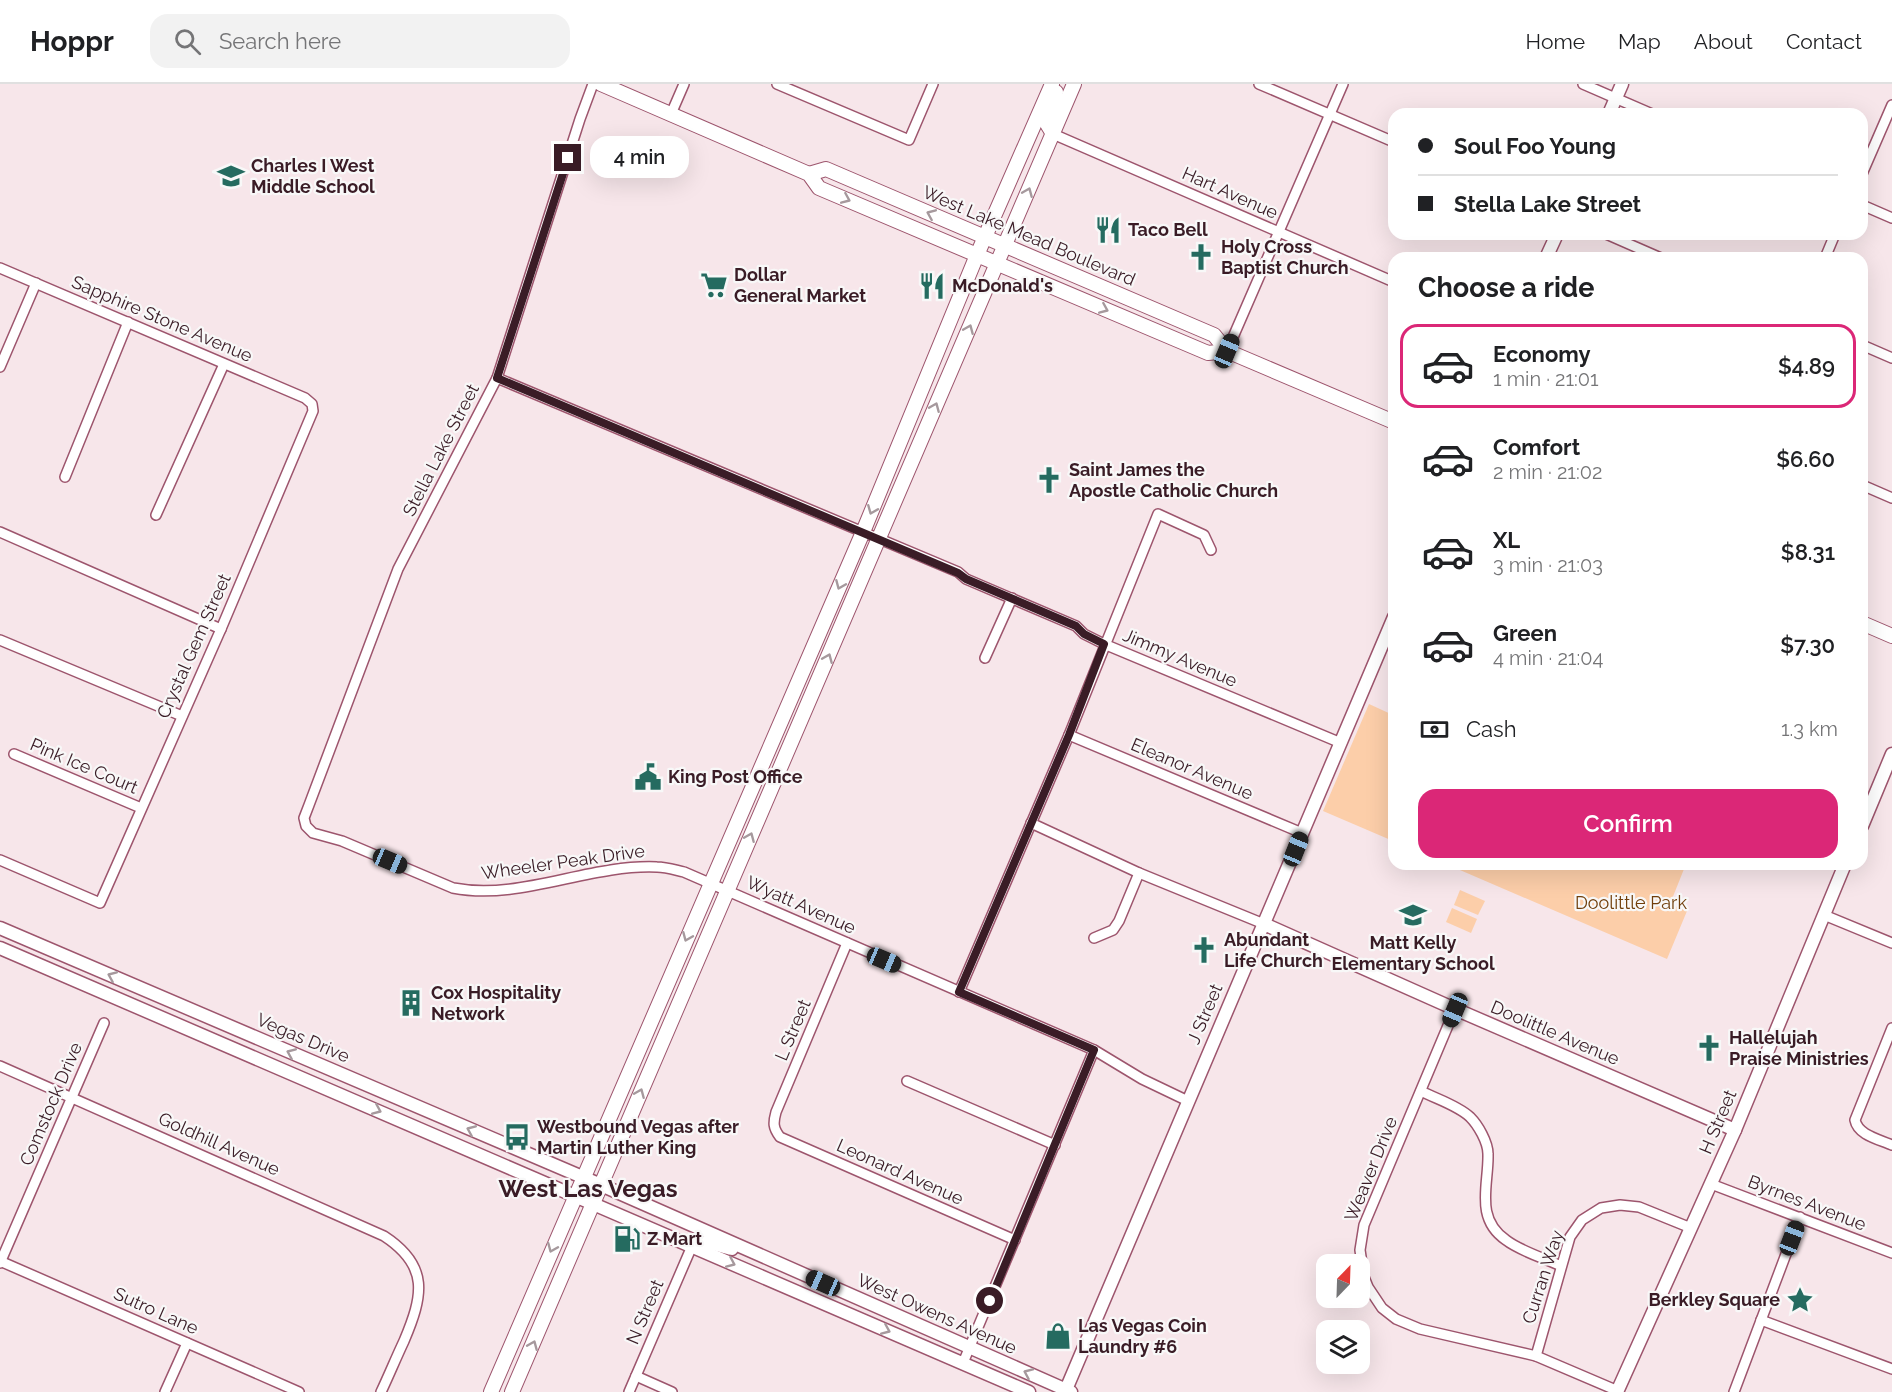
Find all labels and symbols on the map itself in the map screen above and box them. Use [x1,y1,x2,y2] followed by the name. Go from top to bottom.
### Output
[589,137,688,179] callout: 4 min
[554,144,581,171] route end
[251,155,375,197] place label: Charles I West Middle School
[216,161,246,191] school or university icon: Charles I West Middle School
[1179,162,1282,223] street label: Hart Avenue
[920,181,1139,290] street label: West Lake Mead Boulevard
[1021,187,1033,198] one-way arrow
[840,192,851,204] one-way arrow
[927,209,938,221] one-way arrow
[1093,215,1123,245] restaurant icon: Taco Bell
[1128,219,1208,240] place label: Taco Bell
[1221,236,1349,278] place label: Holy Cross Baptist Church
[1186,242,1216,272] church icon: Holy Cross Baptist Church
[734,264,866,306] place label: Dollar General Market
[699,270,729,300] supermarket icon: Dollar General Market
[69,271,256,366] street label: Sapphire Stone Avenue
[917,271,947,301] restaurant icon: McDonald's
[952,275,1053,296] place label: McDonald's
[1098,302,1109,314] one-way arrow
[962,324,974,335] one-way arrow
[1212,331,1242,371] car
[398,380,483,520] street label: Stella Lake Street
[928,403,940,414] one-way arrow
[1069,459,1278,501] place label: Saint James the Apostle Catholic Church
[1034,465,1064,495] church icon: Saint James the Apostle Catholic Church
[867,504,879,515] one-way arrow
[152,570,235,721] street label: Crystal Gem Street
[835,579,847,590] one-way arrow
[1120,624,1241,691] street label: Jimmy Avenue
[821,653,833,664] one-way arrow
[27,733,141,798] street label: Pink Ice Court
[1128,733,1257,804] street label: Eleanor Avenue
[633,762,663,792] public building icon: King Post Office
[668,766,803,787] place label: King Post Office
[1281,829,1311,869] car
[743,832,755,843] one-way arrow
[480,840,646,883] street label: Wheeler Peak Drive
[370,846,410,876] car
[743,871,859,938] street label: Wyatt Avenue
[1575,892,1687,913] park label: Doolittle Park
[1398,900,1428,930] school or university icon: Matt Kelly Elementary School
[1224,929,1323,971] place label: Abundant Life Church
[682,931,694,942] one-way arrow
[1331,932,1495,974] place label: Matt Kelly Elementary School
[1189,935,1219,965] church icon: Abundant Life Church
[864,945,904,975] car
[108,971,119,983] one-way arrow
[1183,981,1227,1047] street label: J Street
[431,982,561,1024] place label: Cox Hospitality Network
[396,988,426,1018] building icon: Cox Hospitality Network
[1440,990,1470,1030] car
[770,996,815,1064] street label: L Street
[1488,996,1623,1069] street label: Doolittle Avenue
[254,1009,353,1067] street label: Vegas Drive
[1729,1027,1869,1069] place label: Hallelujah Praise Ministries
[1694,1033,1724,1063] church icon: Hallelujah Praise Ministries
[15,1039,86,1169] street label: Comstock Drive
[287,1048,298,1060] one-way arrow
[1695,1087,1740,1157] street label: H Street
[633,1088,645,1099] one-way arrow
[371,1102,382,1114] one-way arrow
[155,1107,283,1180] street label: Goldhill Avenue
[1340,1113,1401,1224] street label: Weaver Drive
[537,1116,739,1158] place label: Westbound Vegas after Martin Luther King
[502,1122,532,1152] bus stop icon: Westbound Vegas after Martin Luther King
[466,1125,477,1137] one-way arrow
[834,1134,967,1209] street label: Leonard Avenue
[1745,1170,1870,1235] street label: Byrnes Avenue
[498,1174,678,1203] district label: West Las Vegas
[1777,1218,1807,1258] car
[612,1224,642,1254] fuel station icon: Z Mart
[1518,1227,1568,1326] street label: Curran Way
[647,1228,702,1249] place label: Z Mart
[547,1242,559,1253] one-way arrow
[1316,1254,1370,1308] north arrow
[724,1255,735,1267] one-way arrow
[803,1267,843,1299] car
[854,1269,1021,1358] street label: West Owens Avenue
[622,1276,668,1347] street label: N Street
[111,1283,202,1339] street label: Sutro Lane
[1785,1285,1815,1315] place icon: Berkley Square
[976,1287,1003,1314] route start
[1648,1289,1780,1310] place label: Berkley Square
[1078,1315,1207,1357] place label: Las Vegas Coin Laundry #6
[1043,1321,1073,1351] shop icon: Las Vegas Coin Laundry #6
[880,1323,891,1335] one-way arrow
[525,1341,537,1352] one-way arrow
[1023,1368,1034,1380] one-way arrow

